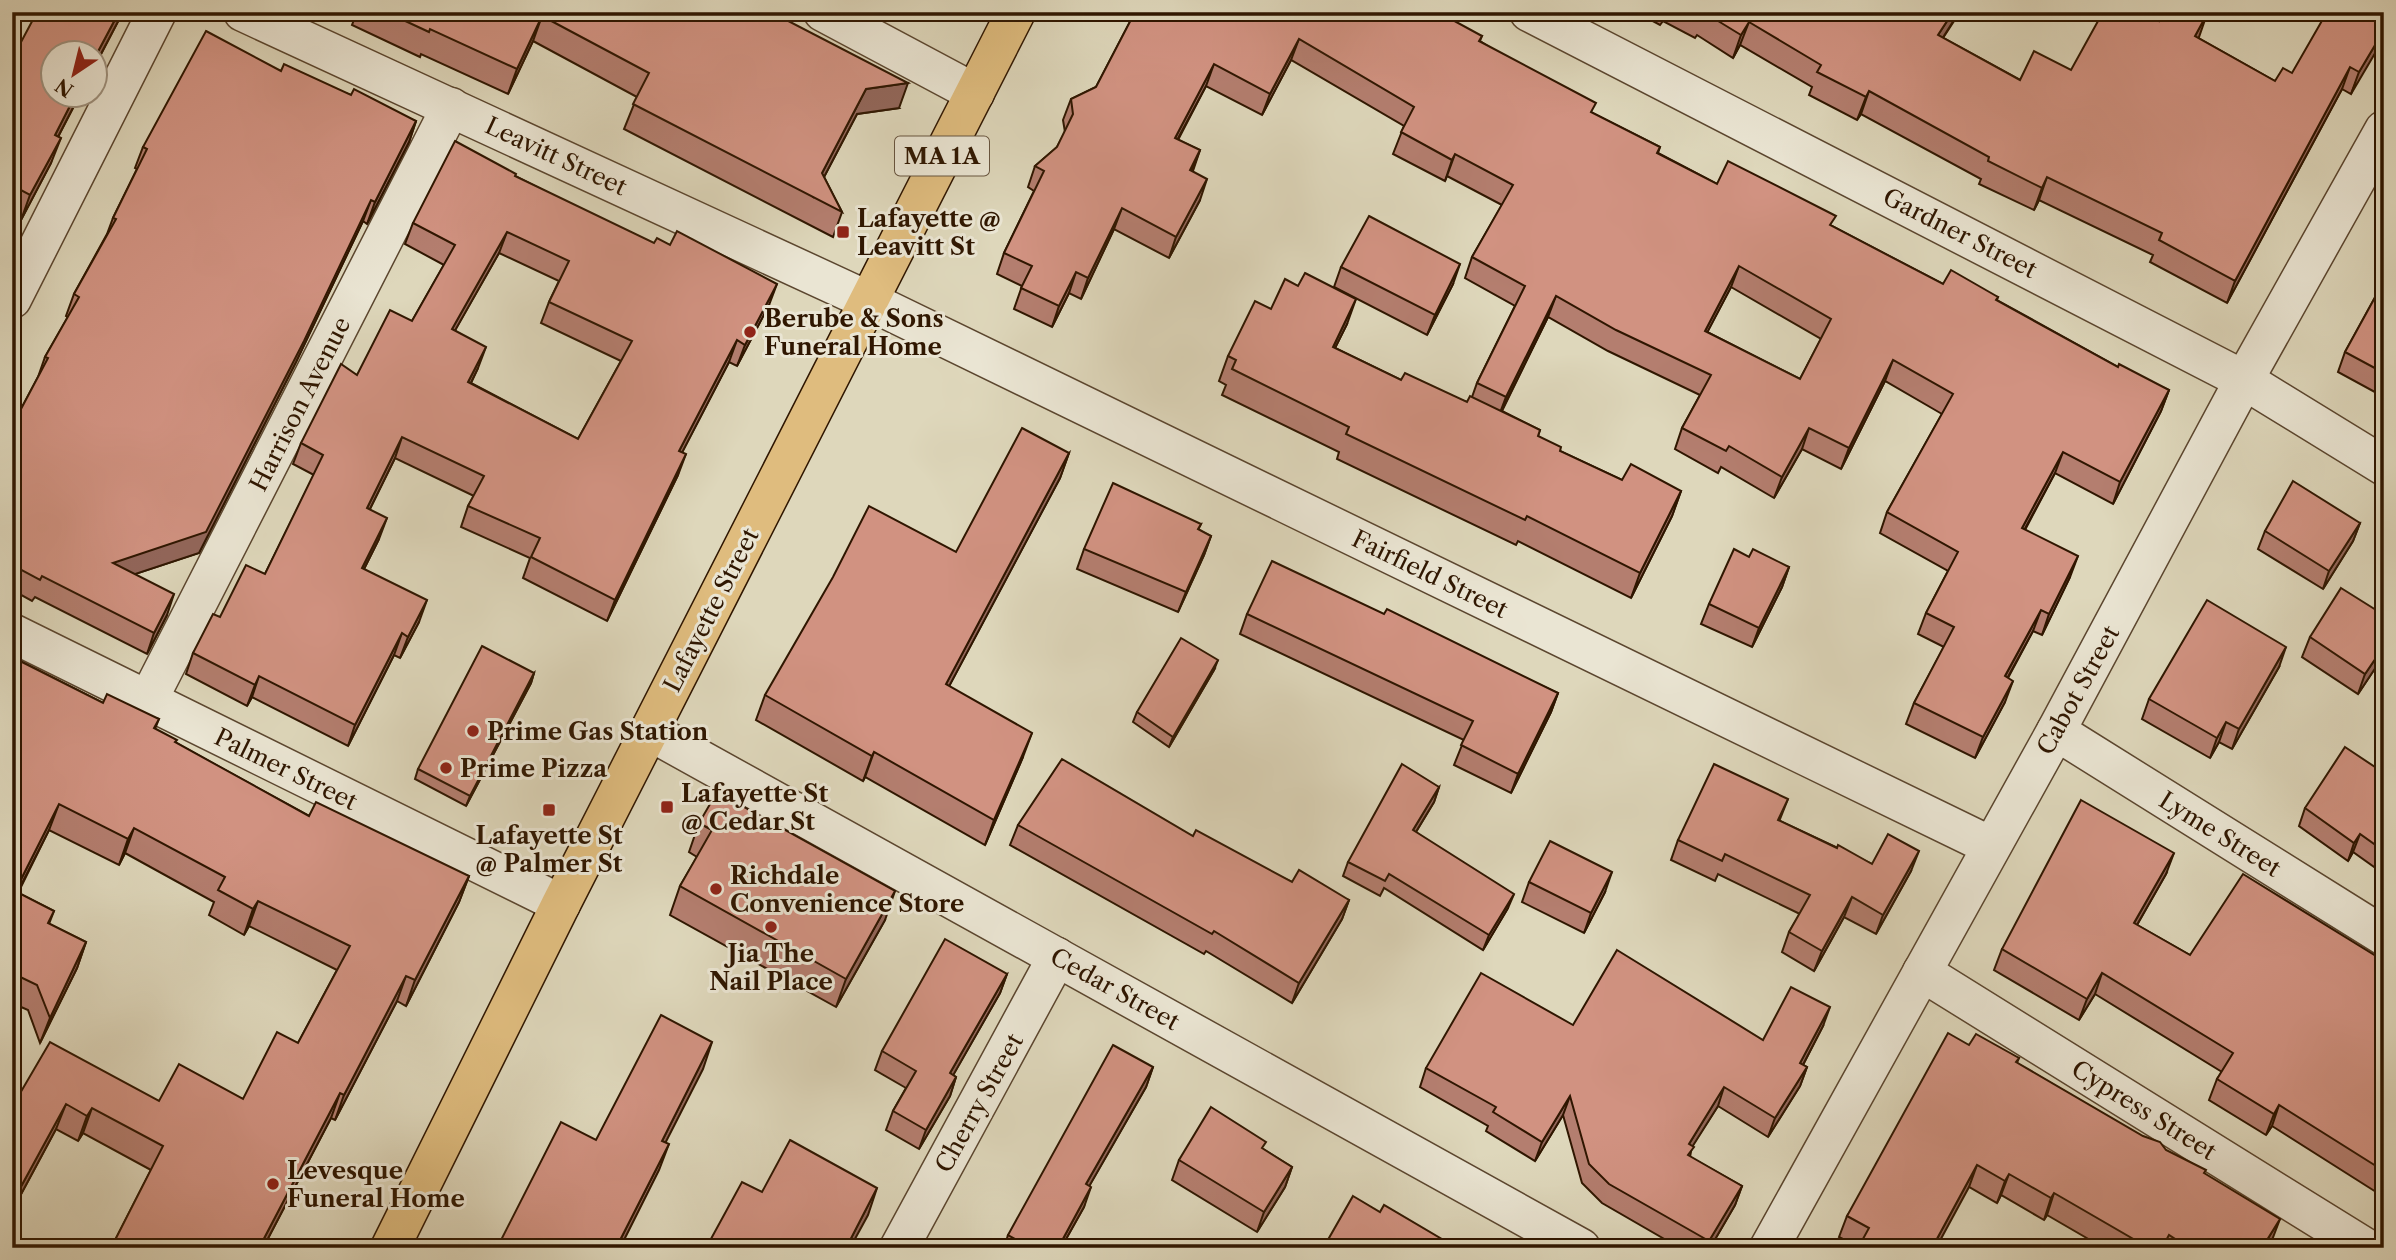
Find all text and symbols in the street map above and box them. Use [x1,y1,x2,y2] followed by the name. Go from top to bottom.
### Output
[38,38,108,108] north arrow
[51,73,78,102] text: N
[481,111,632,202] street label: Leavitt Street
[895,136,989,176] road number: MA 1A
[1878,182,2042,284] street label: Gardner Street
[857,204,1001,261] place label: Lafayette @ Leavitt St
[835,224,851,240] marker: Lafayette @ Leavitt St
[764,304,944,361] place label: Berube & Sons Funeral Home
[244,312,356,496] street label: Harrison Avenue
[742,324,758,340] marker: Berube & Sons Funeral Home
[657,523,765,697] street label: Lafayette Street
[1347,524,1513,624] street label: Fairfield Street
[2031,620,2126,760] street label: Cabot Street
[487,717,709,746] place label: Prime Gas Station
[210,722,363,816] street label: Palmer Street
[465,723,481,739] marker: Prime Gas Station
[460,754,608,783] place label: Prime Pizza
[438,760,454,776] marker: Prime Pizza
[681,779,828,836] place label: Lafayette St @ Cedar St
[2154,785,2287,883] street label: Lyme Street
[659,799,675,815] marker: Lafayette St @ Cedar St
[541,802,557,818] marker: Lafayette St @ Palmer St
[475,821,623,878] place label: Lafayette St @ Palmer St
[730,861,964,918] place label: Richdale Convenience Store
[708,881,724,897] marker: Richdale Convenience Store
[763,919,779,935] marker: Jia The Nail Place
[709,939,833,996] place label: Jia The Nail Place
[1045,942,1185,1037] street label: Cedar Street
[929,1028,1029,1177] street label: Cherry Street
[2066,1054,2222,1166] street label: Cypress Street
[287,1156,465,1213] place label: Levesque Funeral Home
[265,1176,281,1192] marker: Levesque Funeral Home

